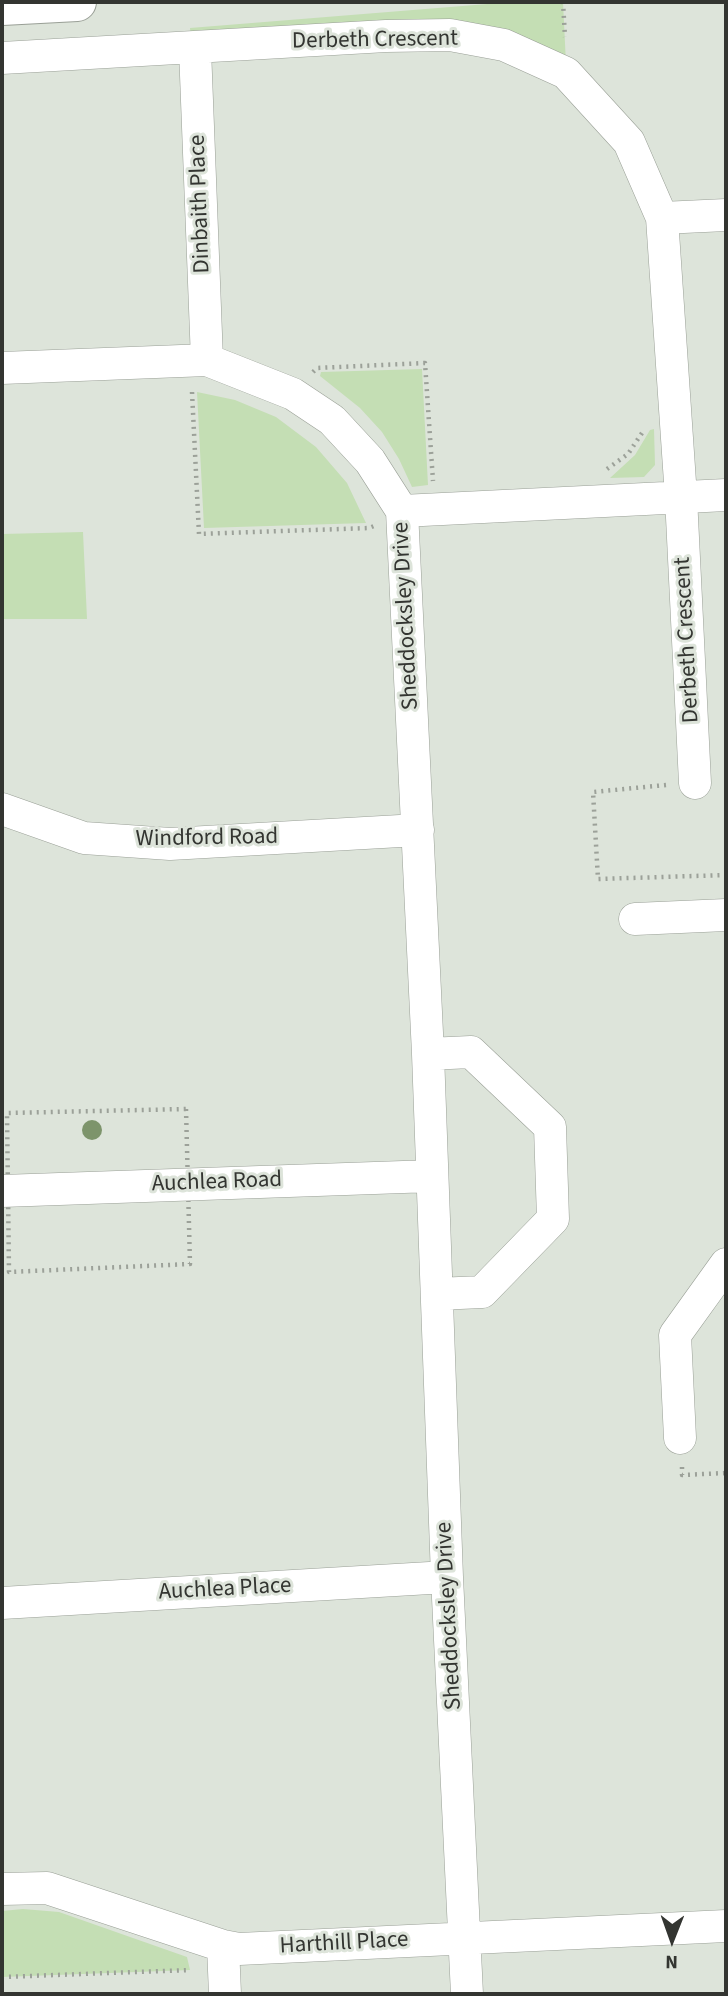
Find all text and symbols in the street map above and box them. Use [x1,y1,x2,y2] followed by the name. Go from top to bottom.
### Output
[292,26,458,56] street label: Derbeth Crescent
[185,134,217,274] street label: Dinbaith Place
[388,521,426,711] street label: Sheddocksley Drive
[670,556,706,724] street label: Derbeth Crescent
[136,824,278,854] street label: Windford Road
[151,1167,283,1199] street label: Auchlea Road
[431,1521,469,1711] street label: Sheddocksley Drive
[158,1573,292,1607] street label: Auchlea Place
[637,1905,707,1975] north arrow
[279,1927,409,1961] street label: Harthill Place
[665,1948,678,1975] text: N

